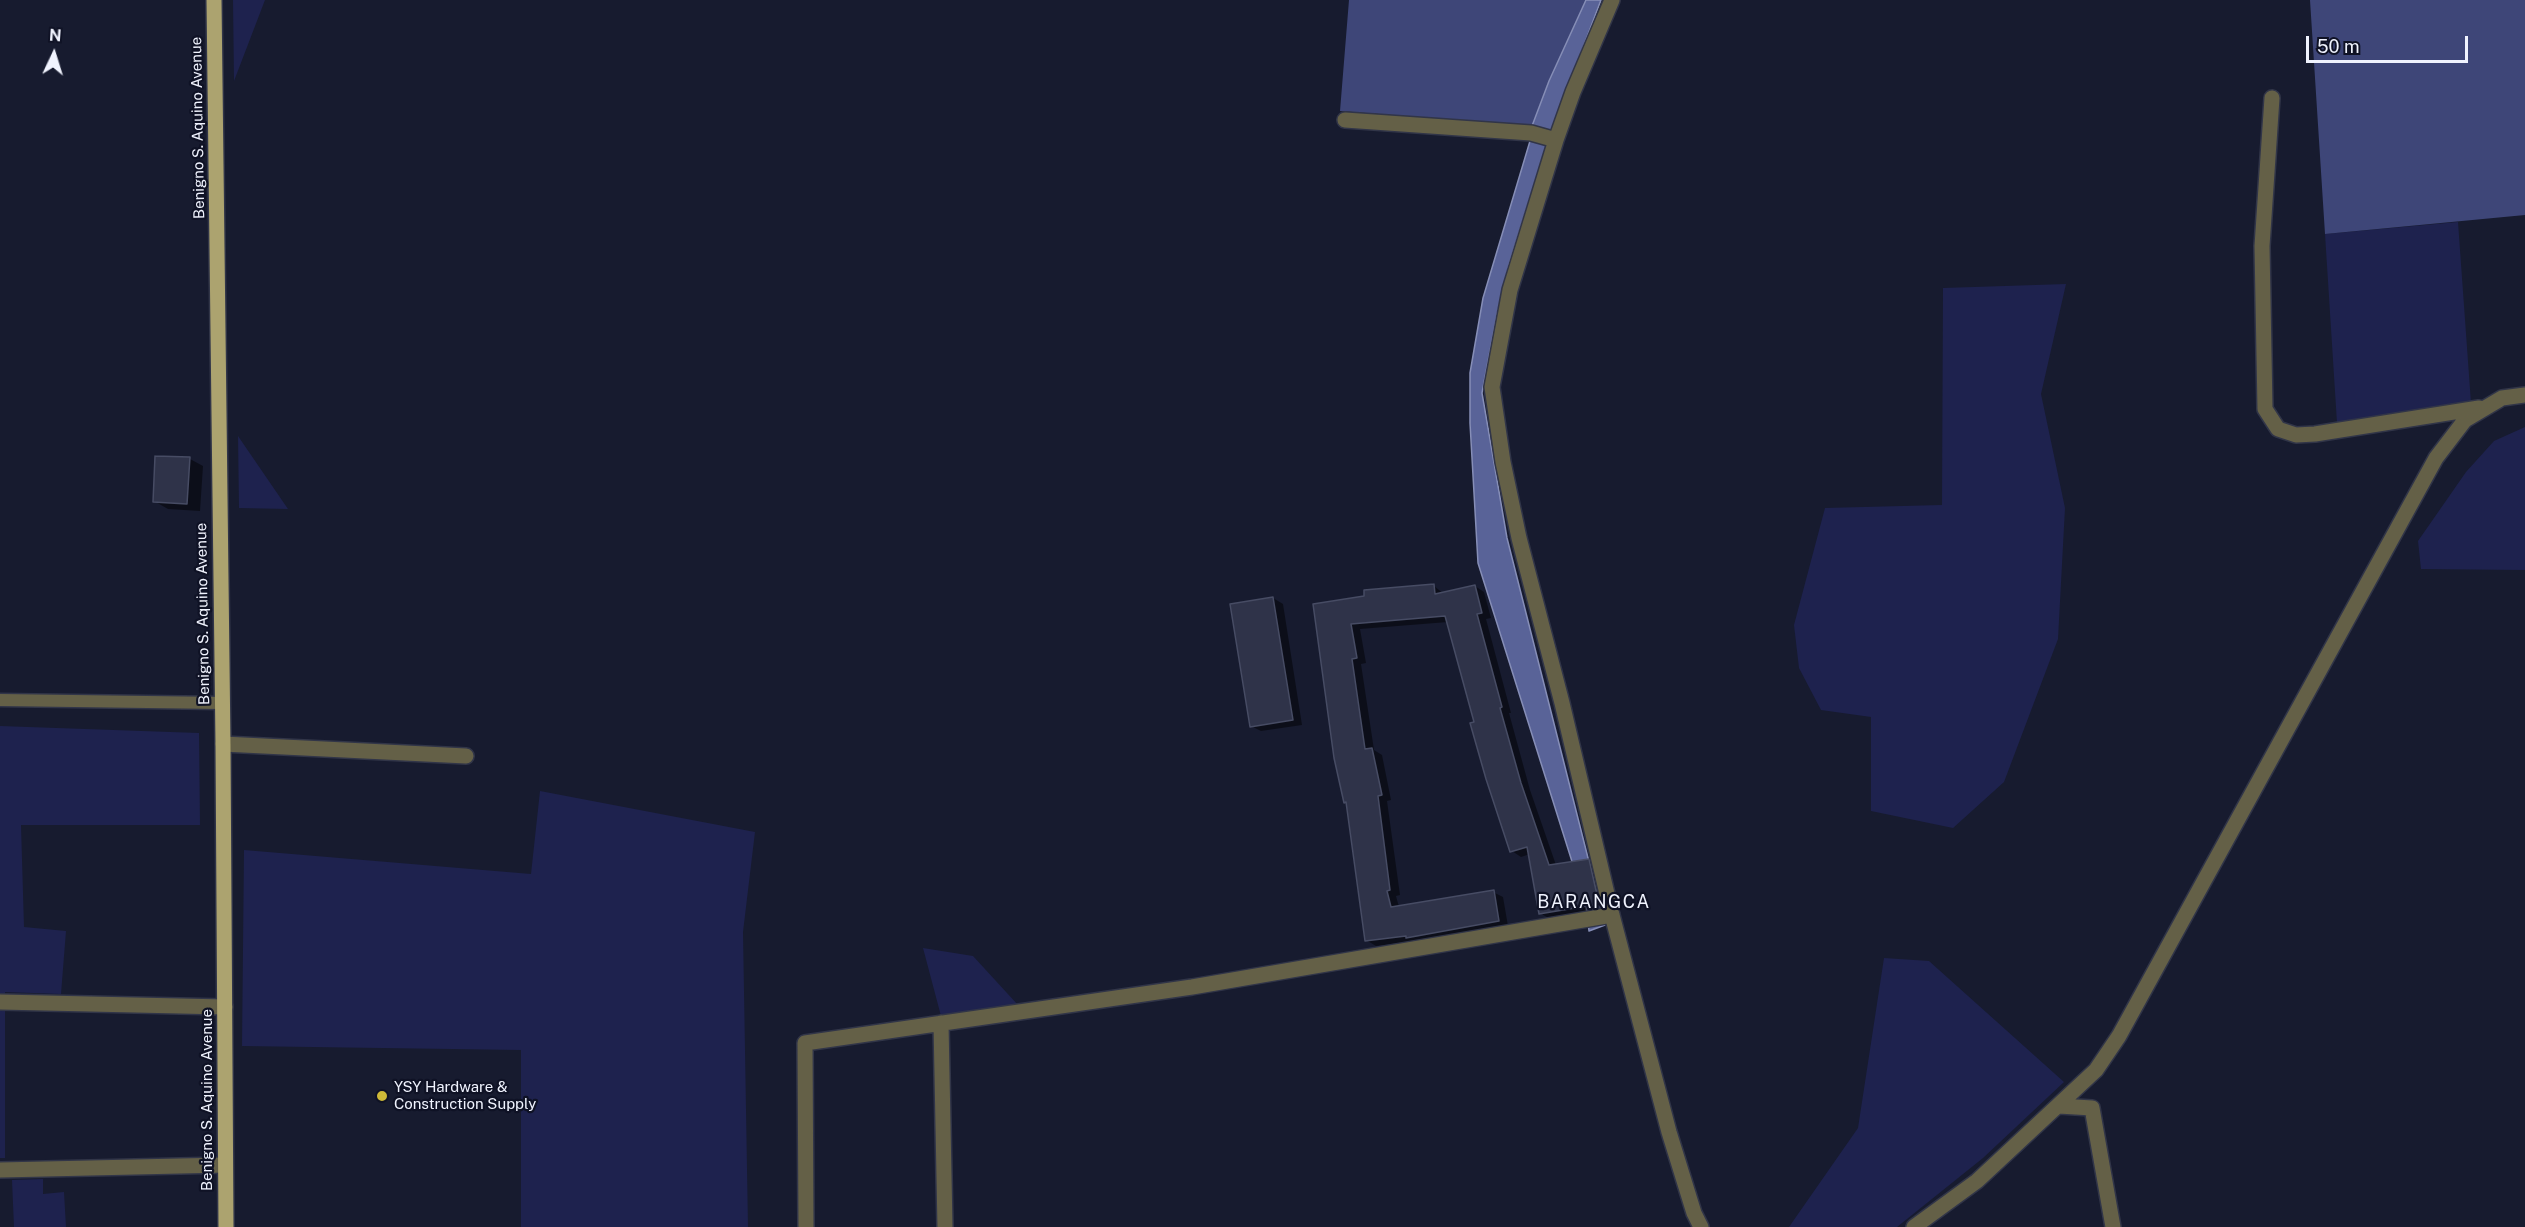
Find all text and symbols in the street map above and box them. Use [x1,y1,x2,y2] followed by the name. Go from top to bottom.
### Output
[24,24,84,84] north arrow
[2309,24,2471,62] scale bar
[48,26,62,45] text: N
[2317,36,2360,57] text: 50 m
[187,37,209,219] street label: Benigno S. Aquino Avenue
[192,523,214,705] street label: Benigno S. Aquino Avenue
[1537,891,1651,913] district label: BARANGCA
[198,1009,216,1191] street label: Benigno S. Aquino Avenue
[394,1078,536,1113] place label: YSY Hardware & Construction Supply
[375,1089,389,1103] marker: YSY Hardware & Construction Supply

